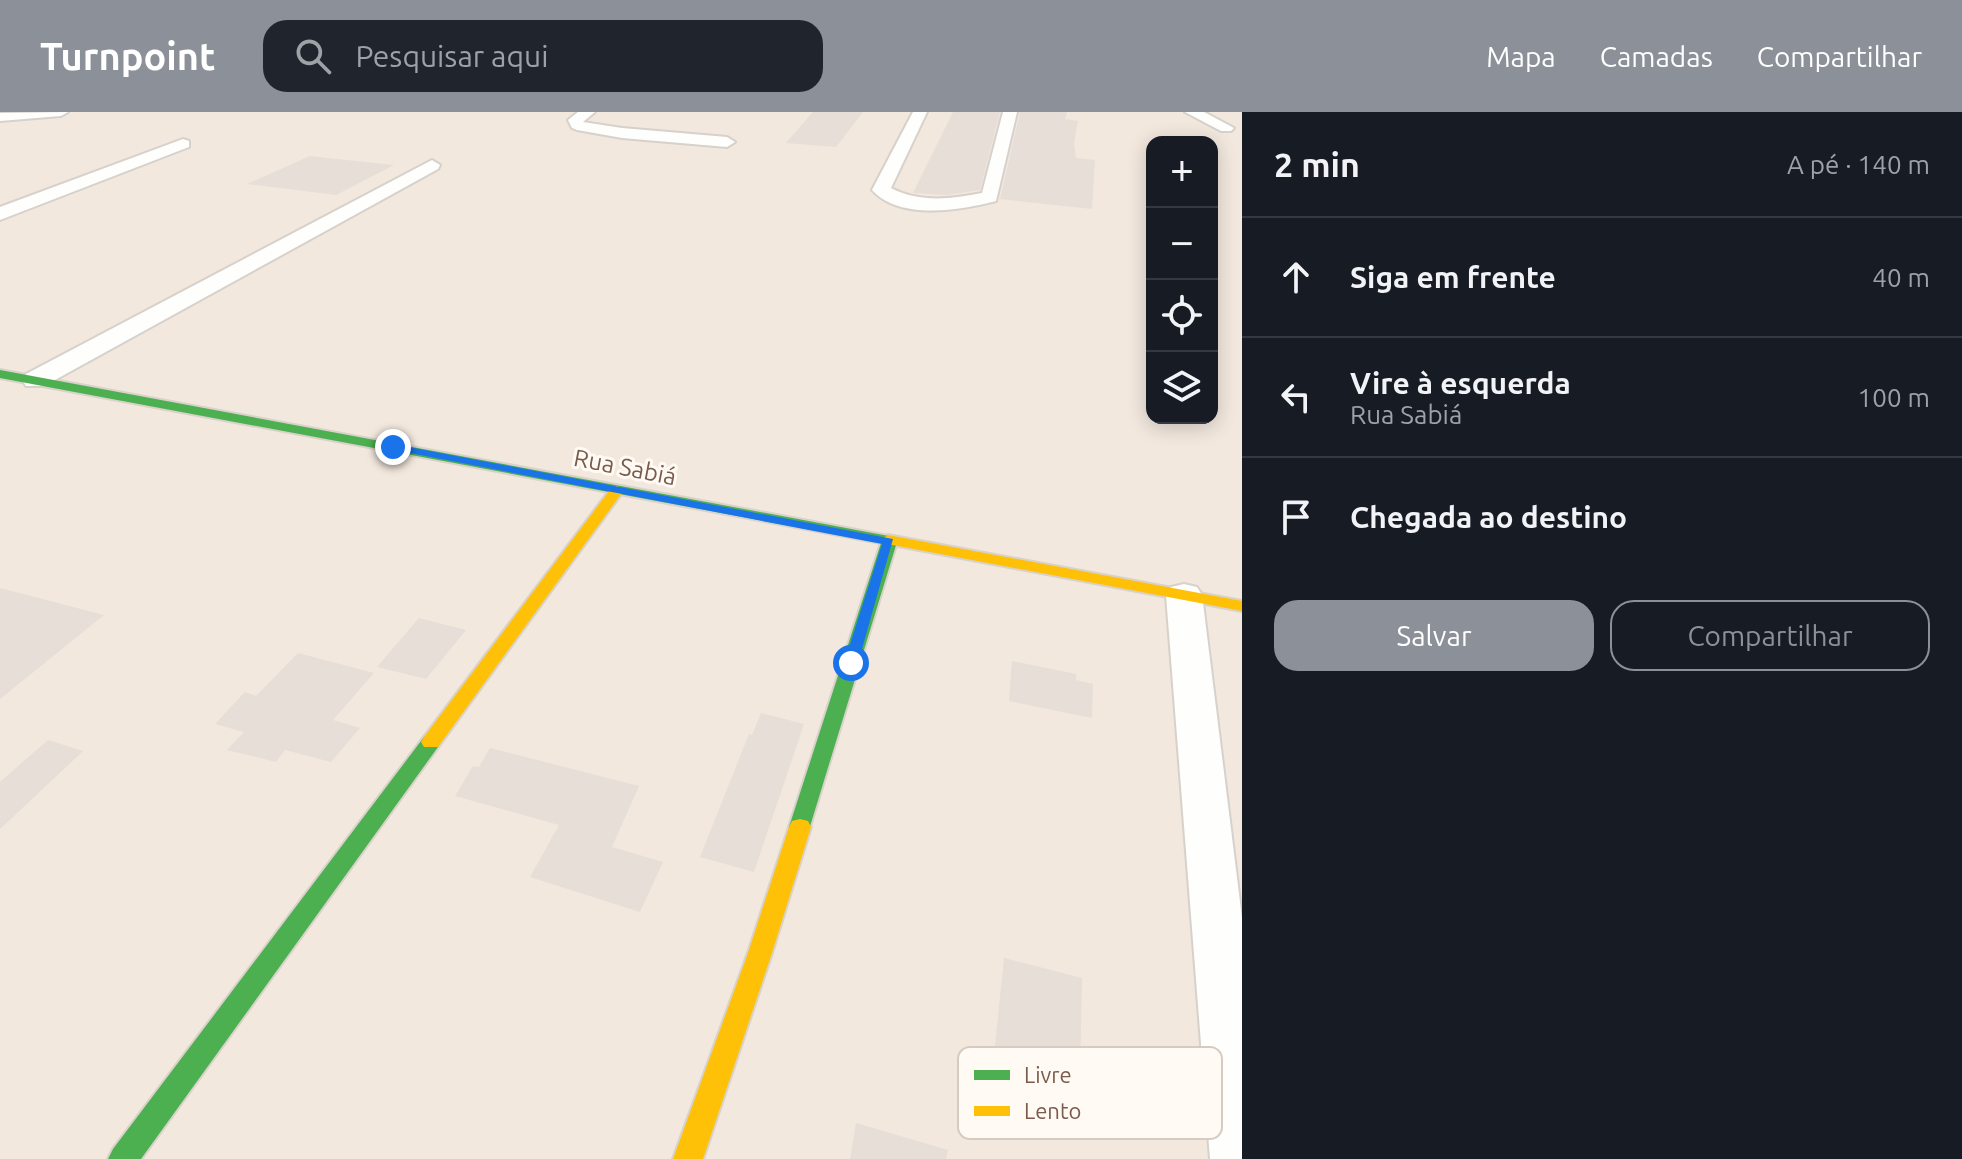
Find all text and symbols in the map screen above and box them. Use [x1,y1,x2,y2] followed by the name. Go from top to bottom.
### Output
[263,20,823,92] search box
[291,34,335,78] icon: search
[40,35,215,77] text: Turnpoint
[355,39,548,73] text: Pesquisar aqui
[1486,41,1556,72] text: Mapa
[1600,41,1713,72] text: Camadas
[1757,41,1922,72] text: Compartilhar
[1146,136,1218,424] map controls
[1146,136,1218,208] button: +
[1274,145,1360,183] text: 2 min
[1787,150,1930,179] text: A pé · 140 m
[1146,208,1218,280] button: −
[1274,255,1318,299] icon: ahead
[1350,260,1556,294] text: Siga em frente
[1872,263,1930,292] text: 40 m
[1146,280,1218,352] button: locate
[1146,352,1218,424] button: layers
[1350,366,1571,400] text: Vire à esquerda
[1274,375,1318,419] icon: left
[1858,383,1930,412] text: 100 m
[1350,400,1462,429] text: Rua Sabiá
[375,429,411,465] route end
[572,444,678,490] street label: Rua Sabiá
[1274,495,1318,539] icon: arrive
[1350,500,1627,534] text: Chegada ao destino
[1274,600,1594,671] button: Salvar
[1610,600,1930,671] button: Compartilhar
[833,645,869,681] route start
[958,1047,1222,1139] legend
[1024,1062,1072,1087] text: Livre
[1024,1098,1081,1123] text: Lento

